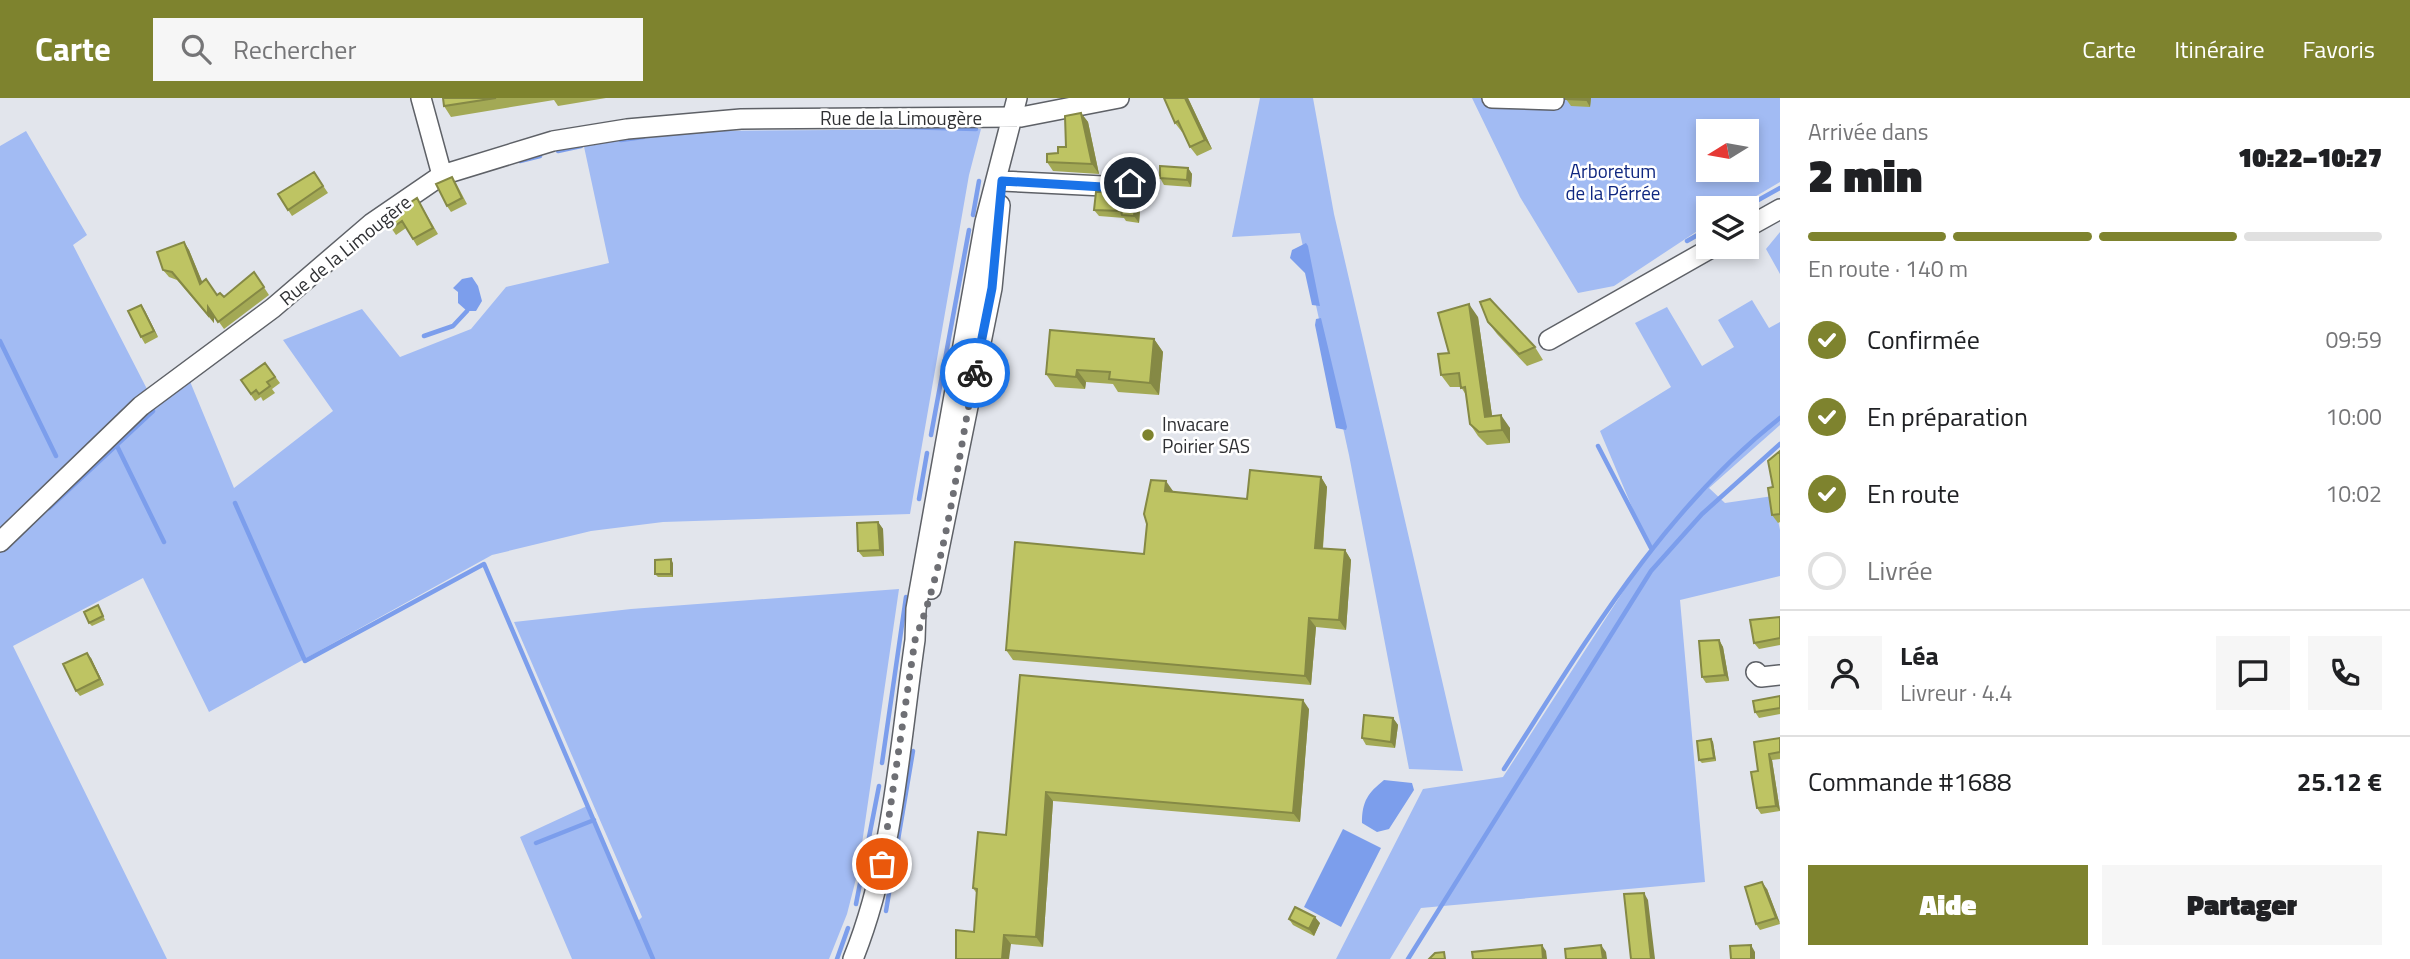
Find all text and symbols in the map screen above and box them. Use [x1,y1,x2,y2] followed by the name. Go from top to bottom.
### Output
[153,18,643,81] search box
[35,24,111,74] text: Carte
[177,30,215,68] icon: search
[233,30,356,69] text: Rechercher
[2082,31,2136,67] text: Carte
[2174,31,2265,67] text: Itinéraire
[2303,31,2375,67] text: Favoris
[820,103,982,132] street label: Rue de la Limougère
[1808,114,1929,149] text: Arrivée dans
[1696,119,1759,182] north arrow
[1696,119,1759,259] map controls
[2238,138,2382,177] text: 10:22–10:27
[1808,140,1922,210] text: 2 min
[1100,153,1160,213] pin
[1566,156,1660,207] park label: Arboretum de la Pérrée
[1111,164,1149,202] icon: home
[273,187,417,312] street label: Rue de la Limougère
[1696,196,1759,259] button: layers
[1808,251,1968,286] text: En route · 140 m
[1867,320,1980,359] text: Confirmée
[1808,321,1846,359] icon: check
[2325,322,2382,357] text: 09:59
[940,338,1010,408] courier
[956,354,994,392] icon: bike
[1867,397,2028,436] text: En préparation
[1808,398,1846,436] icon: check
[2325,399,2382,434] text: 10:00
[1162,409,1250,460] place label: Invacare Poirier SAS
[1140,427,1156,443] marker: Invacare Poirier SAS
[1867,474,1960,513] text: En route
[1808,475,1846,513] icon: check
[2325,476,2382,511] text: 10:02
[1867,551,1933,590] text: Livrée
[1808,636,1882,710] button: person
[1900,636,1939,675] text: Léa
[2216,636,2290,710] button: chat
[2308,636,2382,710] button: phone
[1900,675,2012,710] text: Livreur · 4.4
[1808,762,2011,801] text: Commande #1688
[2297,762,2382,801] text: 25.12 €
[852,834,912,894] pin
[863,845,901,883] icon: bag
[1808,865,2088,945] button: Aide
[2102,865,2382,945] button: Partager

